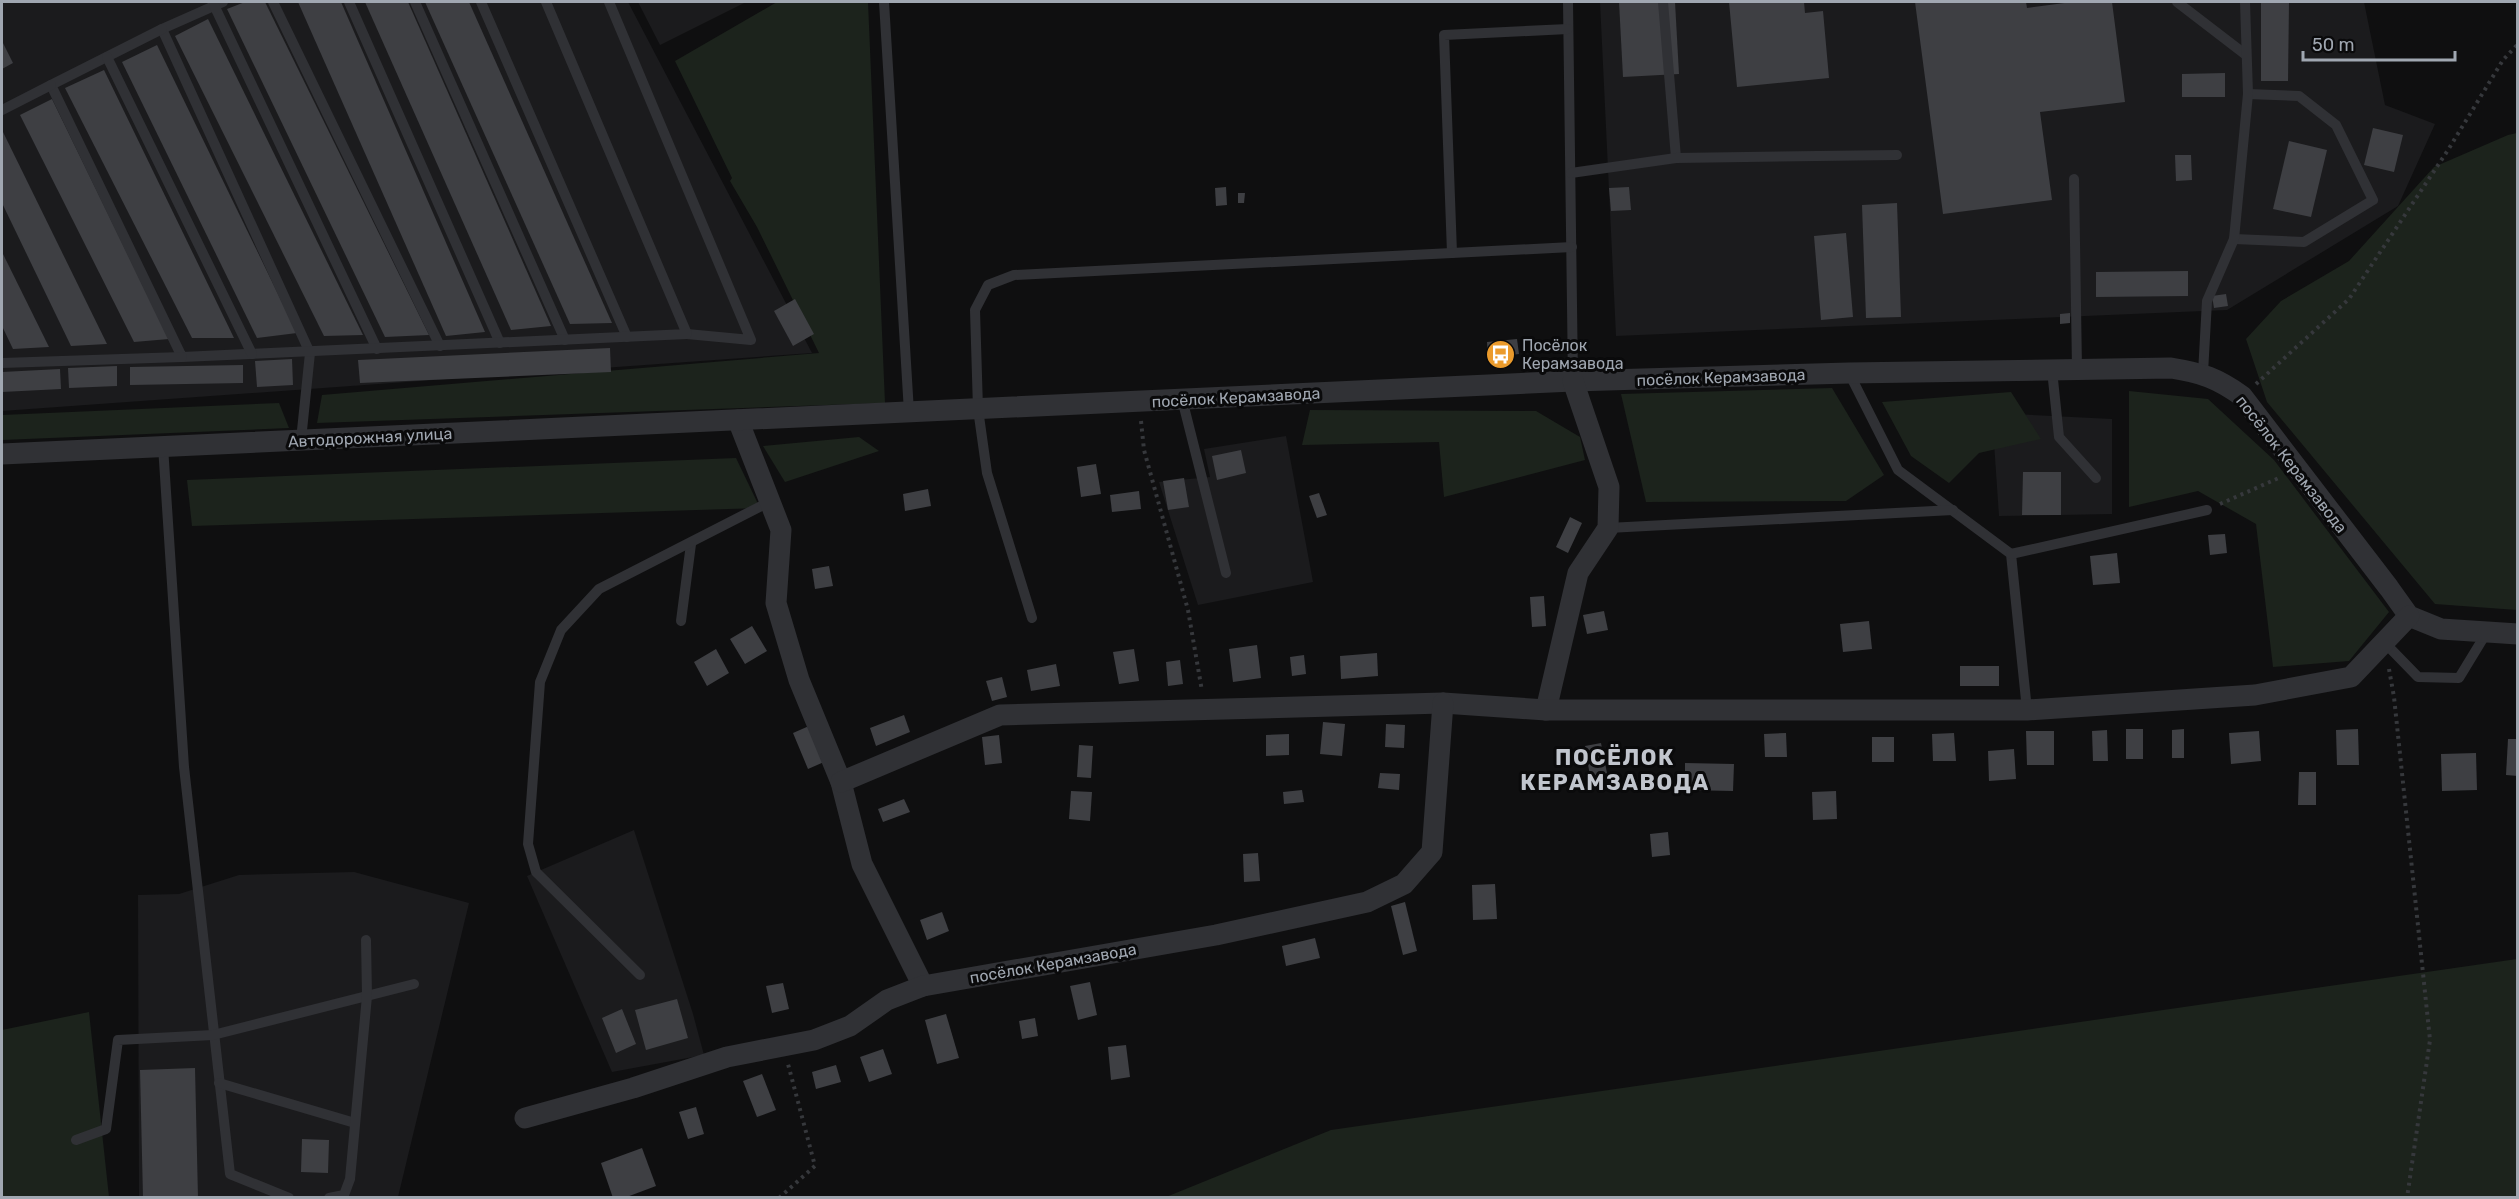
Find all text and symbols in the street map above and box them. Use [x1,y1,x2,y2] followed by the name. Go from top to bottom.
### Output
[2303,24,2454,62] scale bar
[2312,34,2355,56] text: 50 m
[1522,336,1624,373] place label: Посёлок Керамзавода
[1485,338,1517,370] bus stop icon: Посёлок Керамзавода
[1636,365,1806,390] street label: посёлок Керамзавода
[1151,384,1321,411] street label: посёлок Керамзавода
[2232,392,2351,537] street label: посёлок Керамзавода
[287,424,453,451] street label: Автодорожная улица
[1520,744,1710,796] district label: ПОСЁЛОК КЕРАМЗАВОДА
[968,939,1138,988] street label: посёлок Керамзавода

